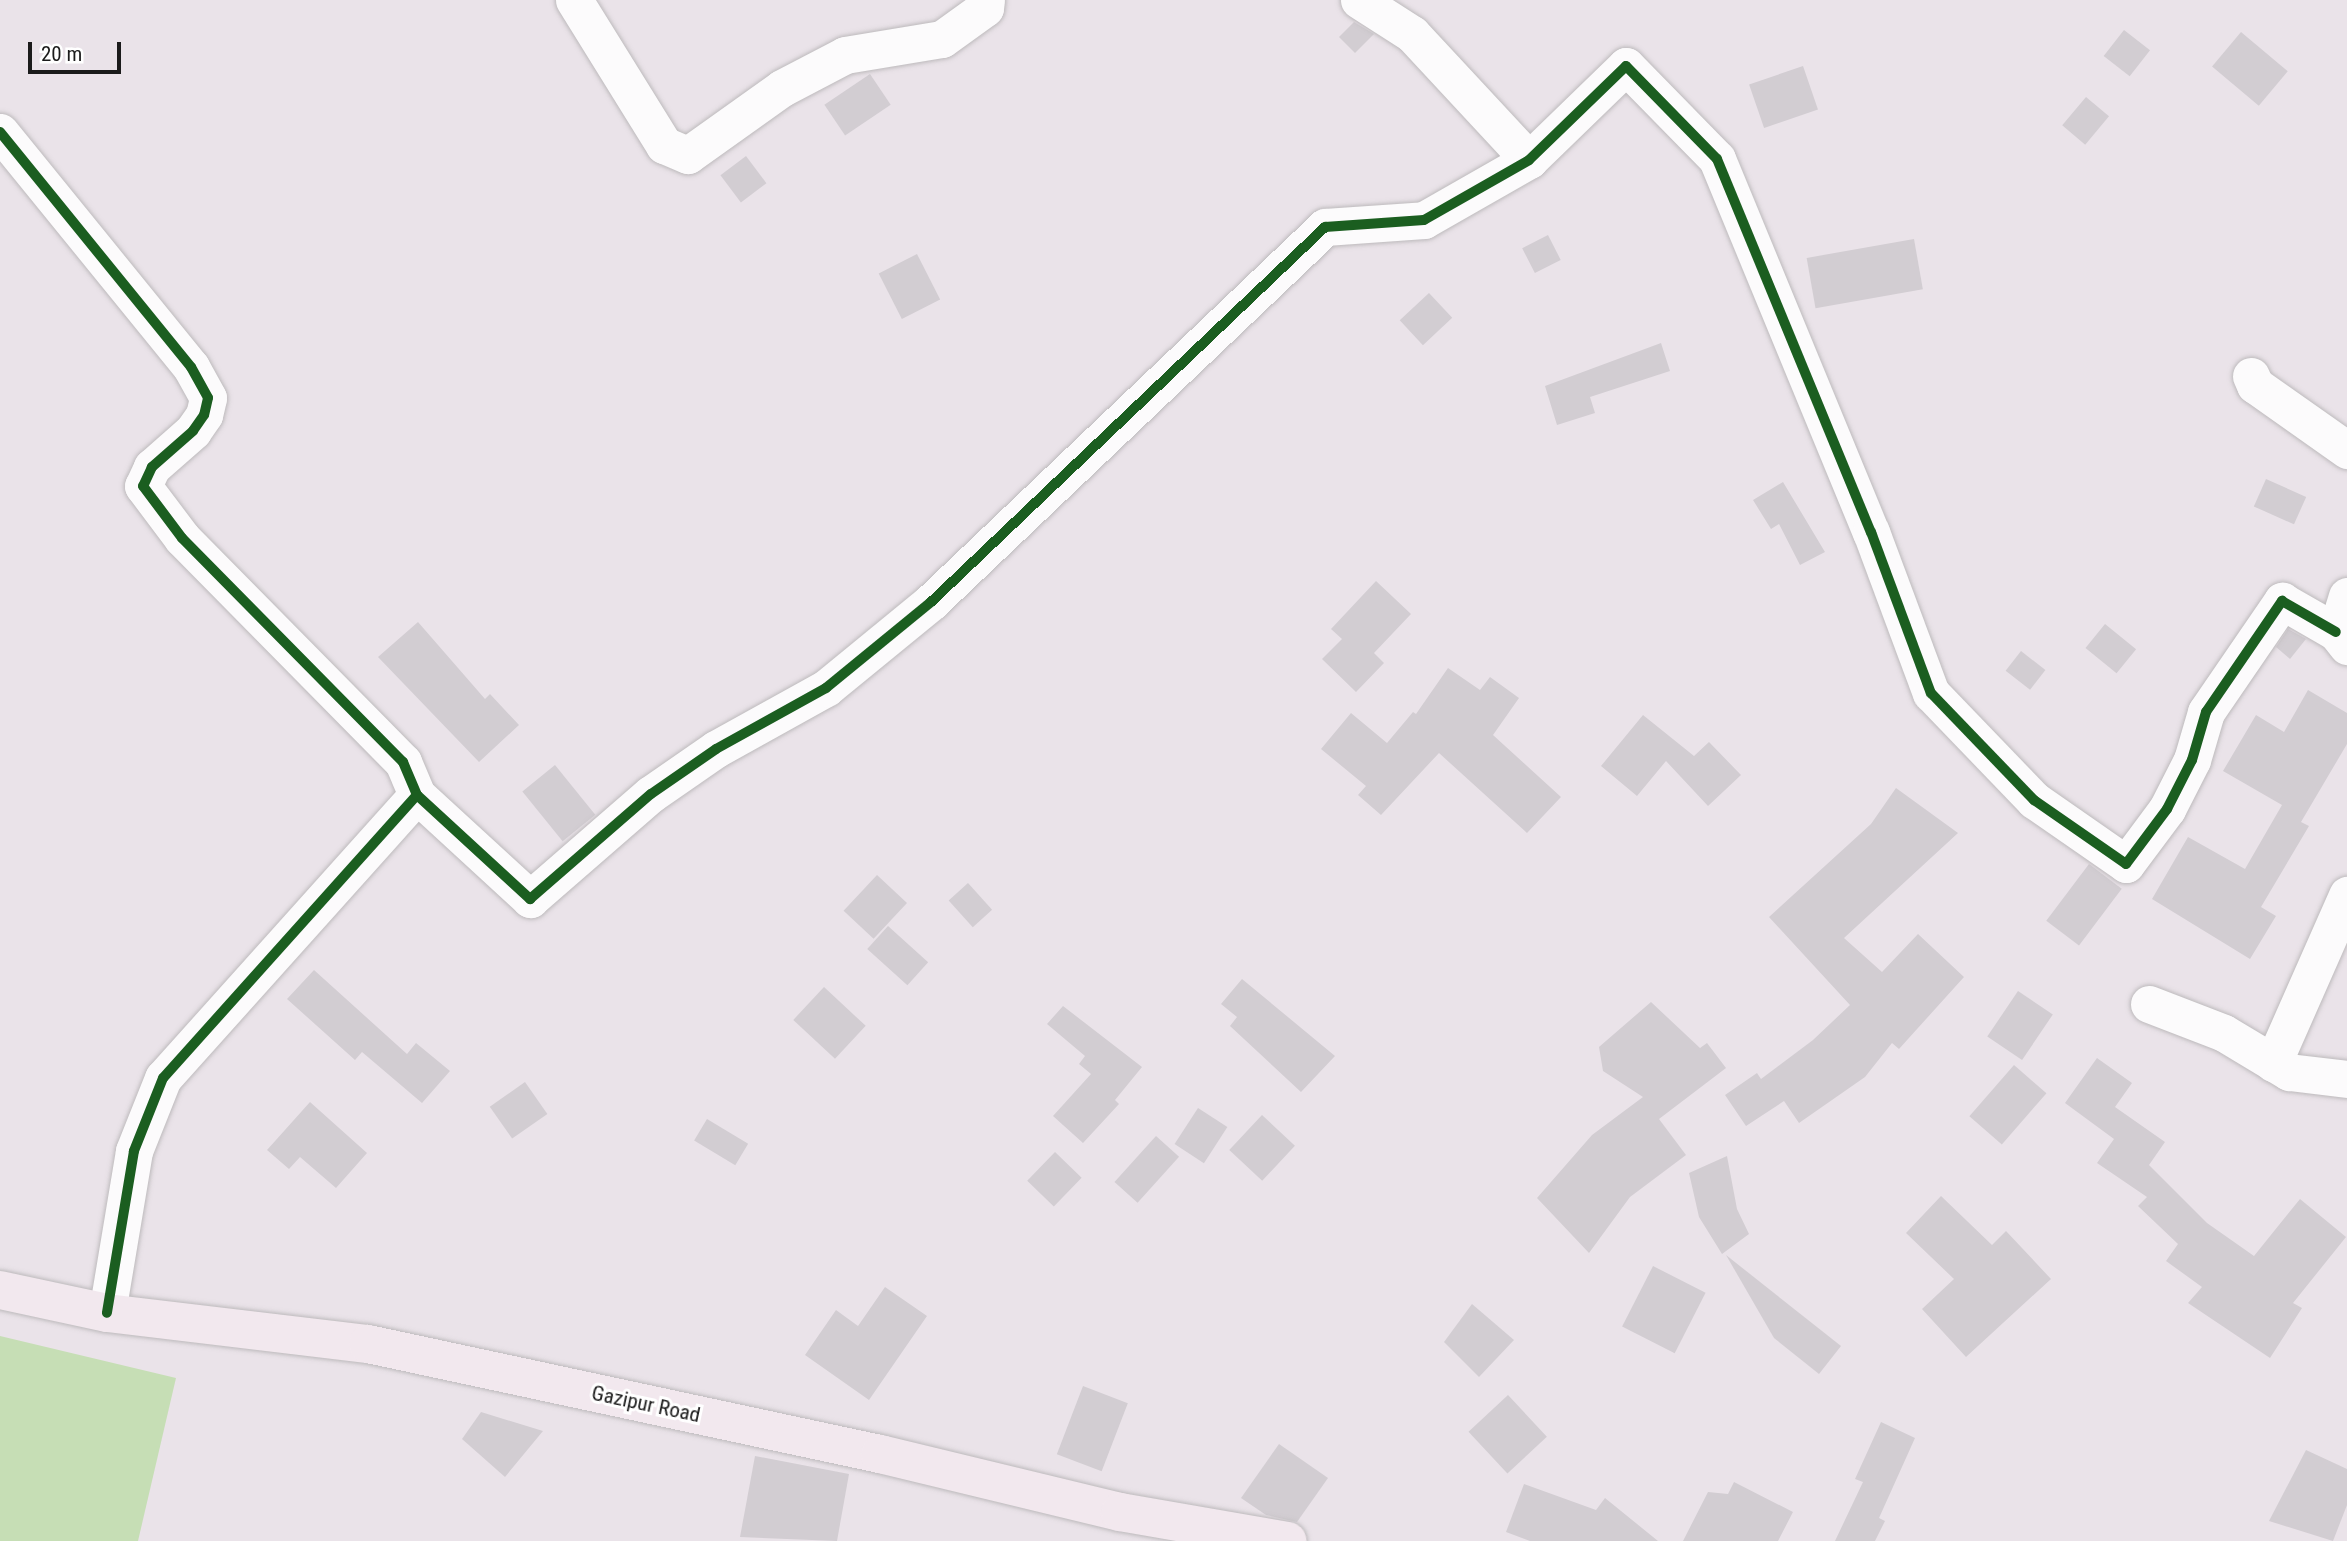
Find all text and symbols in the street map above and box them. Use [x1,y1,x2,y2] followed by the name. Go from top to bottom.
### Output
[32,28,124,72] scale bar
[41,42,82,66] text: 20 m
[589,1380,703,1428] street label: Gazipur Road

